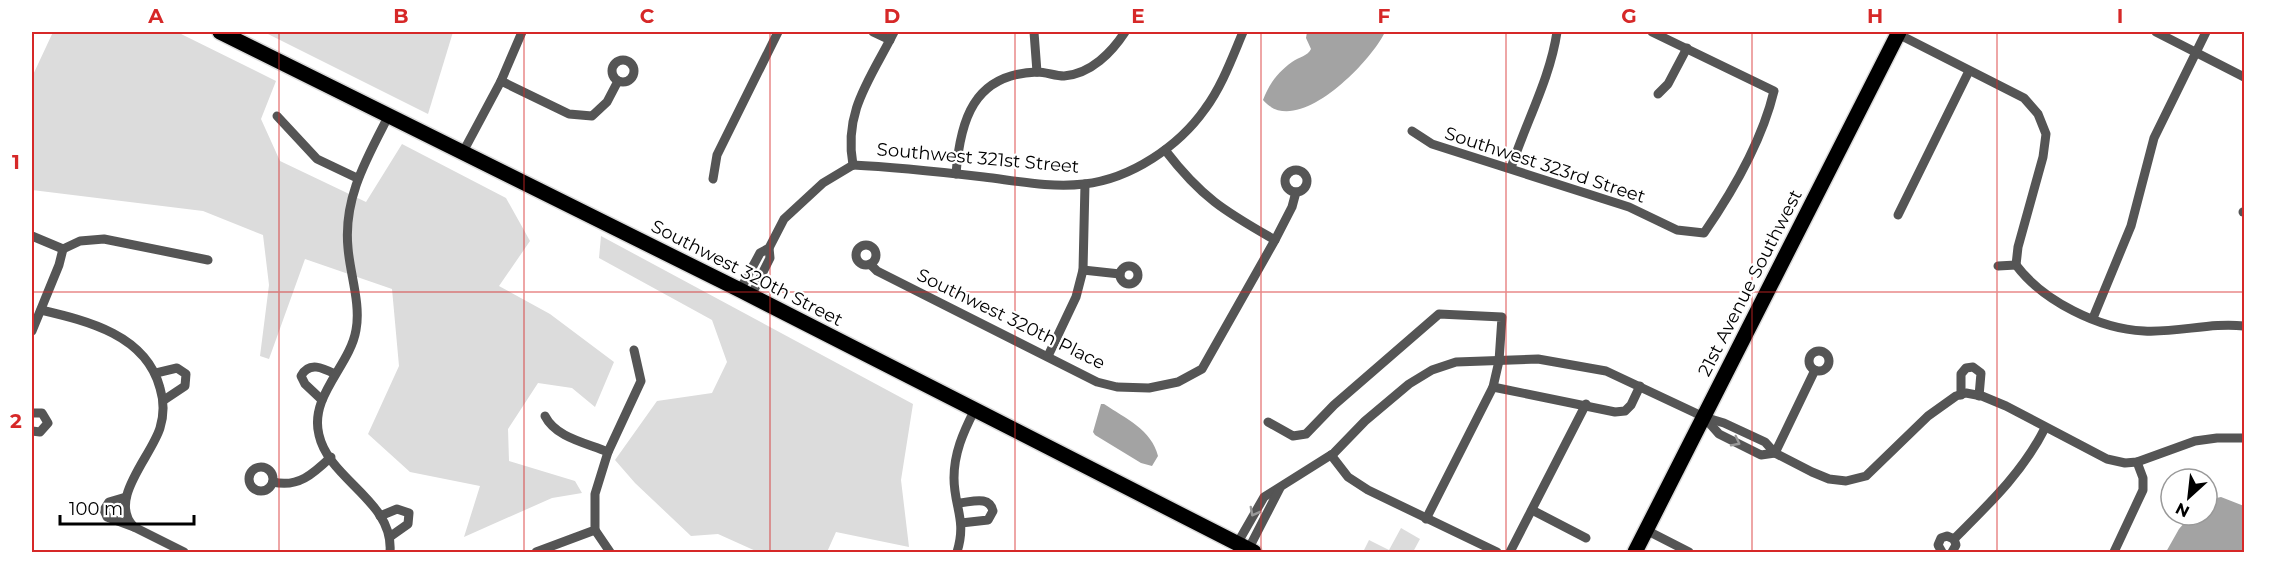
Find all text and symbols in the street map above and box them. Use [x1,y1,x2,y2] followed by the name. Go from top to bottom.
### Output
[147,4,164,28] text: A
[393,4,409,28] text: B
[640,4,655,28] text: C
[884,4,900,28] text: D
[1131,4,1145,28] text: E
[1378,4,1391,28] text: F
[1621,4,1637,28] text: G
[1867,4,1883,28] text: H
[2117,4,2123,28] text: I
[1442,122,1648,208] street label: Southwest 323rd Street
[876,138,1080,178] street label: Southwest 321st Street
[12,150,20,174] text: 1
[1693,186,1807,380] street label: 21st Avenue Southwest
[648,215,846,331] street label: Southwest 320th Street
[913,264,1109,374] street label: Southwest 320th Place
[10,409,22,433] text: 2
[1730,435,1741,447] one-way arrow
[2159,467,2219,527] north arrow
[60,488,194,526] scale bar
[69,498,123,520] text: 100 m
[2172,499,2192,521] text: N
[1250,506,1261,516] one-way arrow

